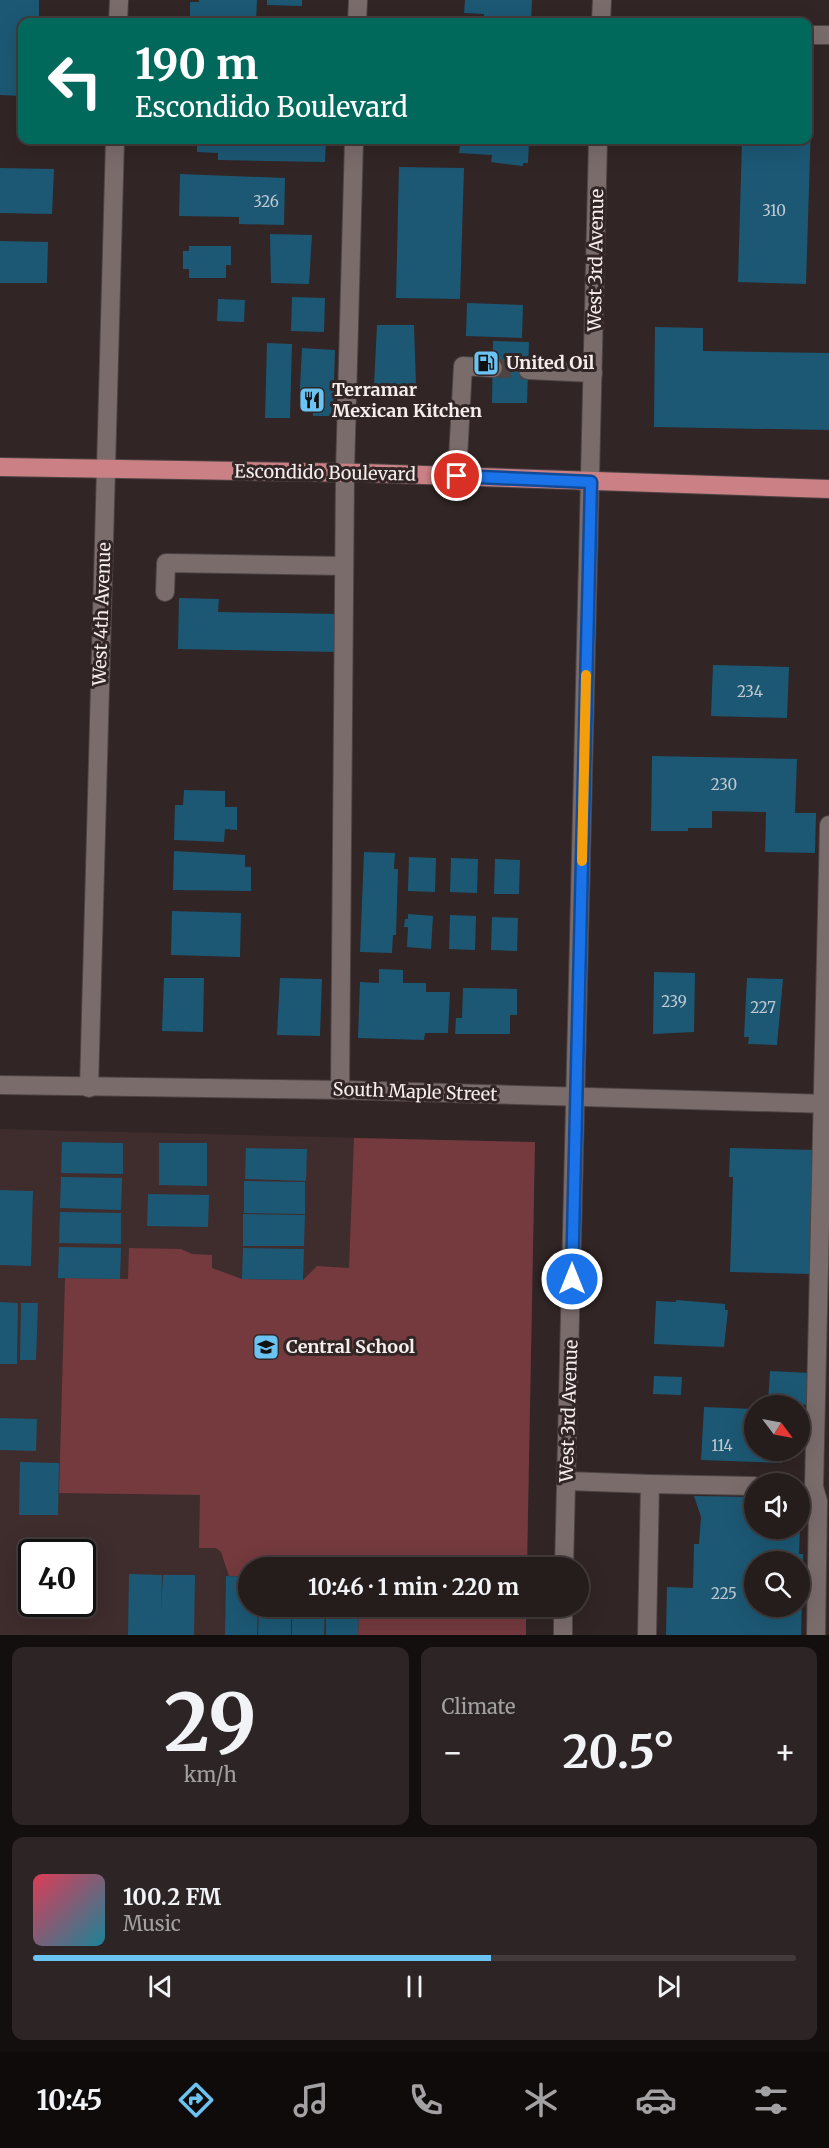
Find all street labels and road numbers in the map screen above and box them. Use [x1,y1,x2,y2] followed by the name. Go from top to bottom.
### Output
[583,189,608,332] street label: West 3rd Avenue
[234,459,416,486] street label: Escondido Boulevard
[87,542,116,687] street label: West 4th Avenue
[332,1077,498,1106] street label: South Maple Street
[554,1339,582,1484] street label: West 3rd Avenue

